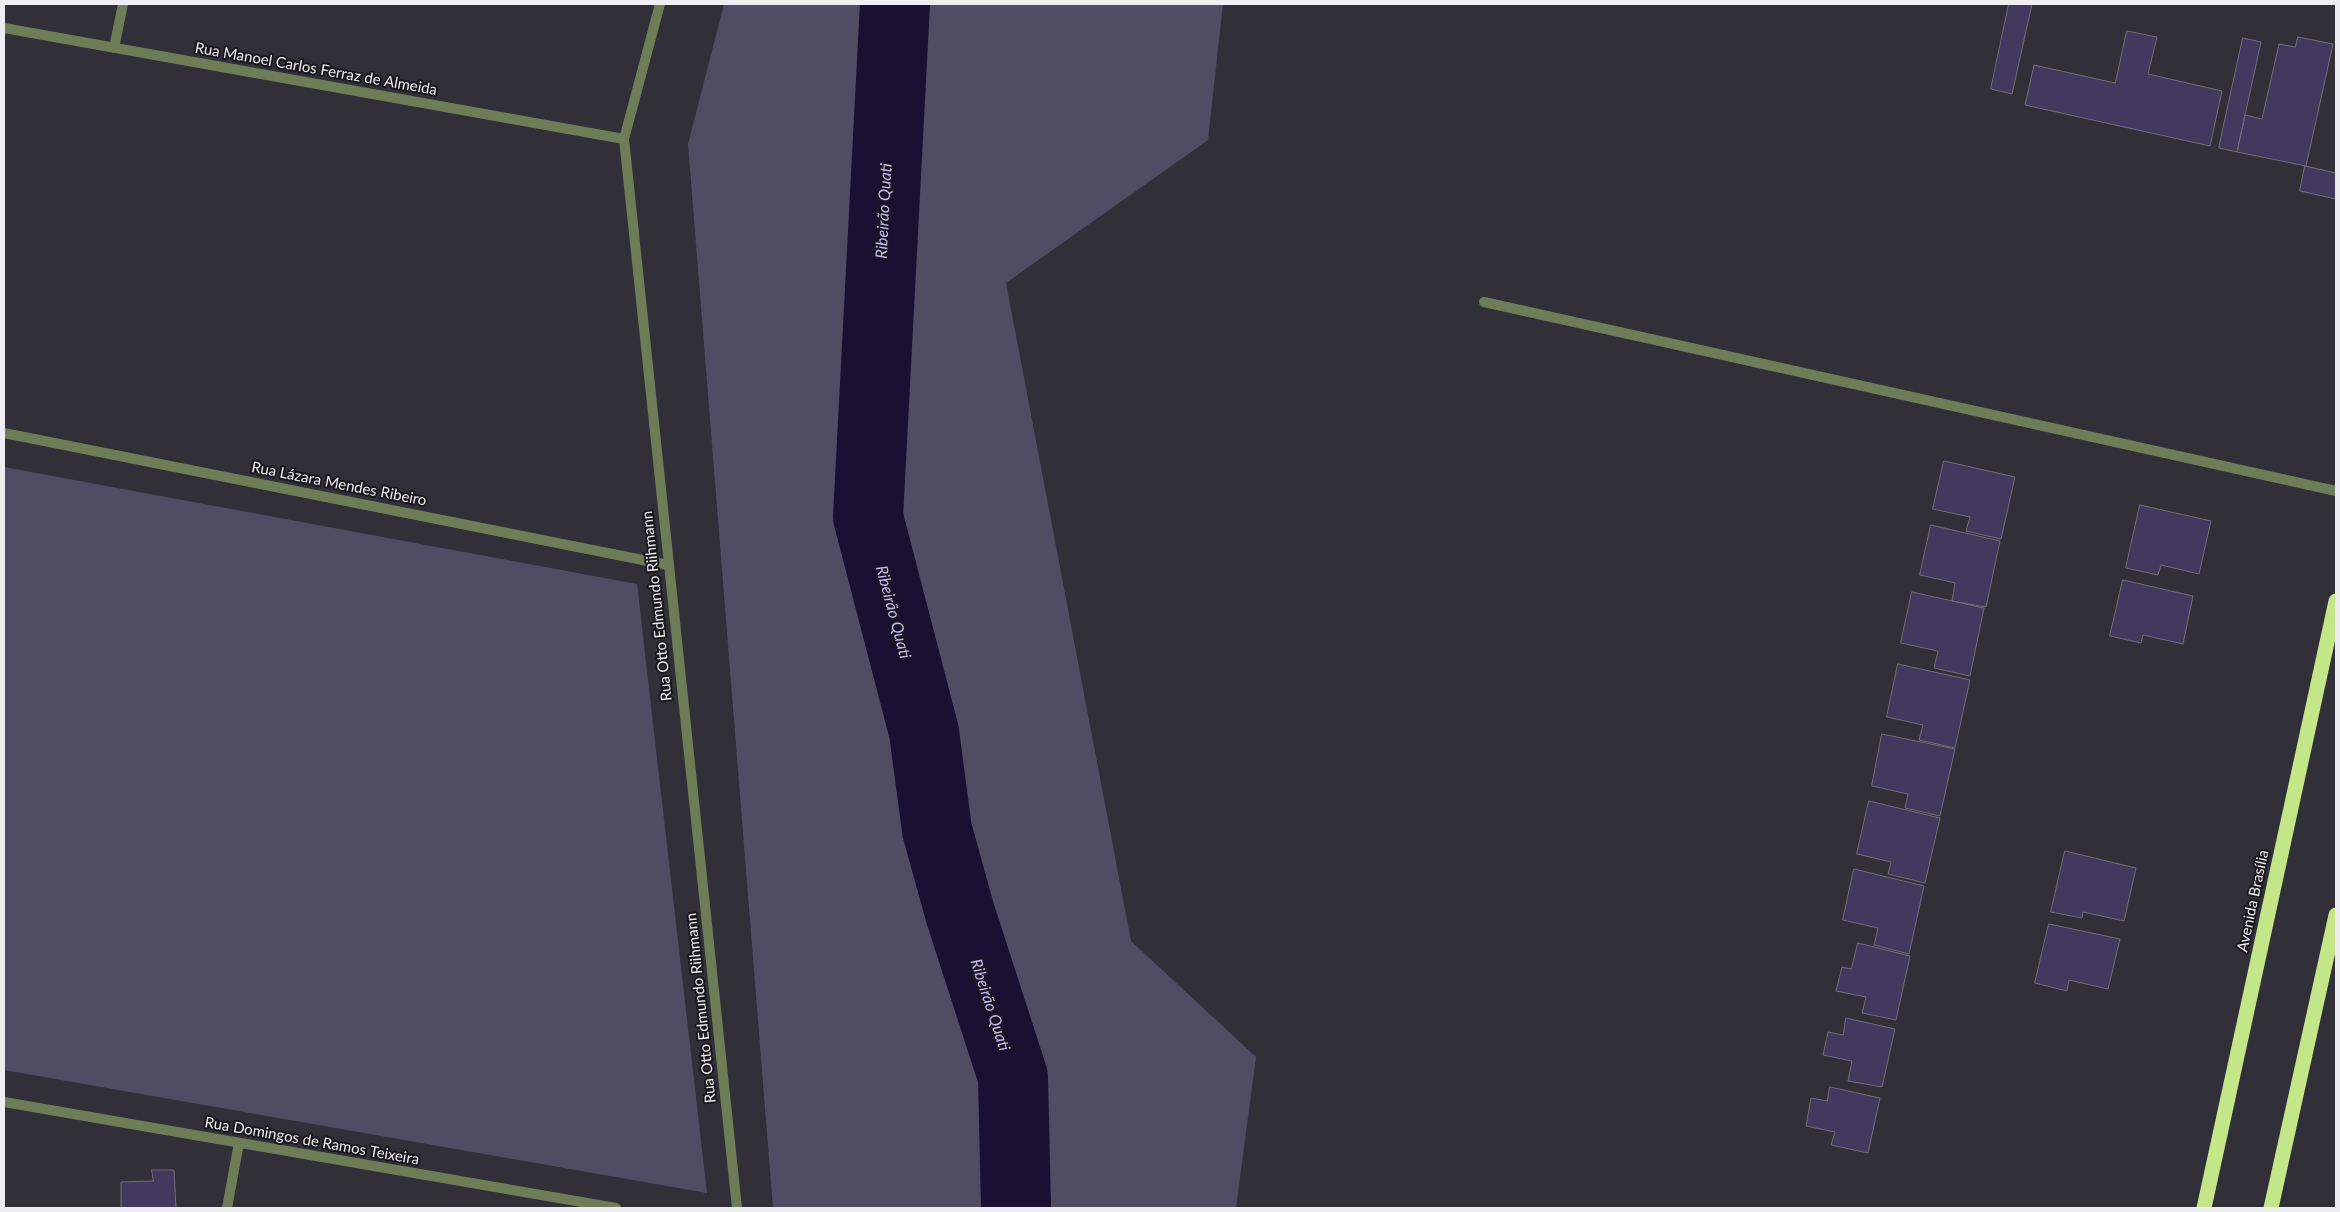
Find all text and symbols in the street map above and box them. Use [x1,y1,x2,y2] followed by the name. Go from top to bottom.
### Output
[194,39,438,99] street label: Rua Manoel Carlos Ferraz de Almeida
[872,163,896,259] water label: Ribeirão Quati
[250,458,428,510] street label: Rua Lázara Mendes Ribeiro
[638,510,676,702] street label: Rua Otto Edmundo Riihmann
[871,563,915,661] water label: Ribeirão Quati
[2233,848,2273,954] street label: Avenida Brasília
[682,912,720,1104] street label: Rua Otto Edmundo Riihmann
[966,957,1014,1053] water label: Ribeirão Quati
[203,1113,421,1169] street label: Rua Domingos de Ramos Teixeira

